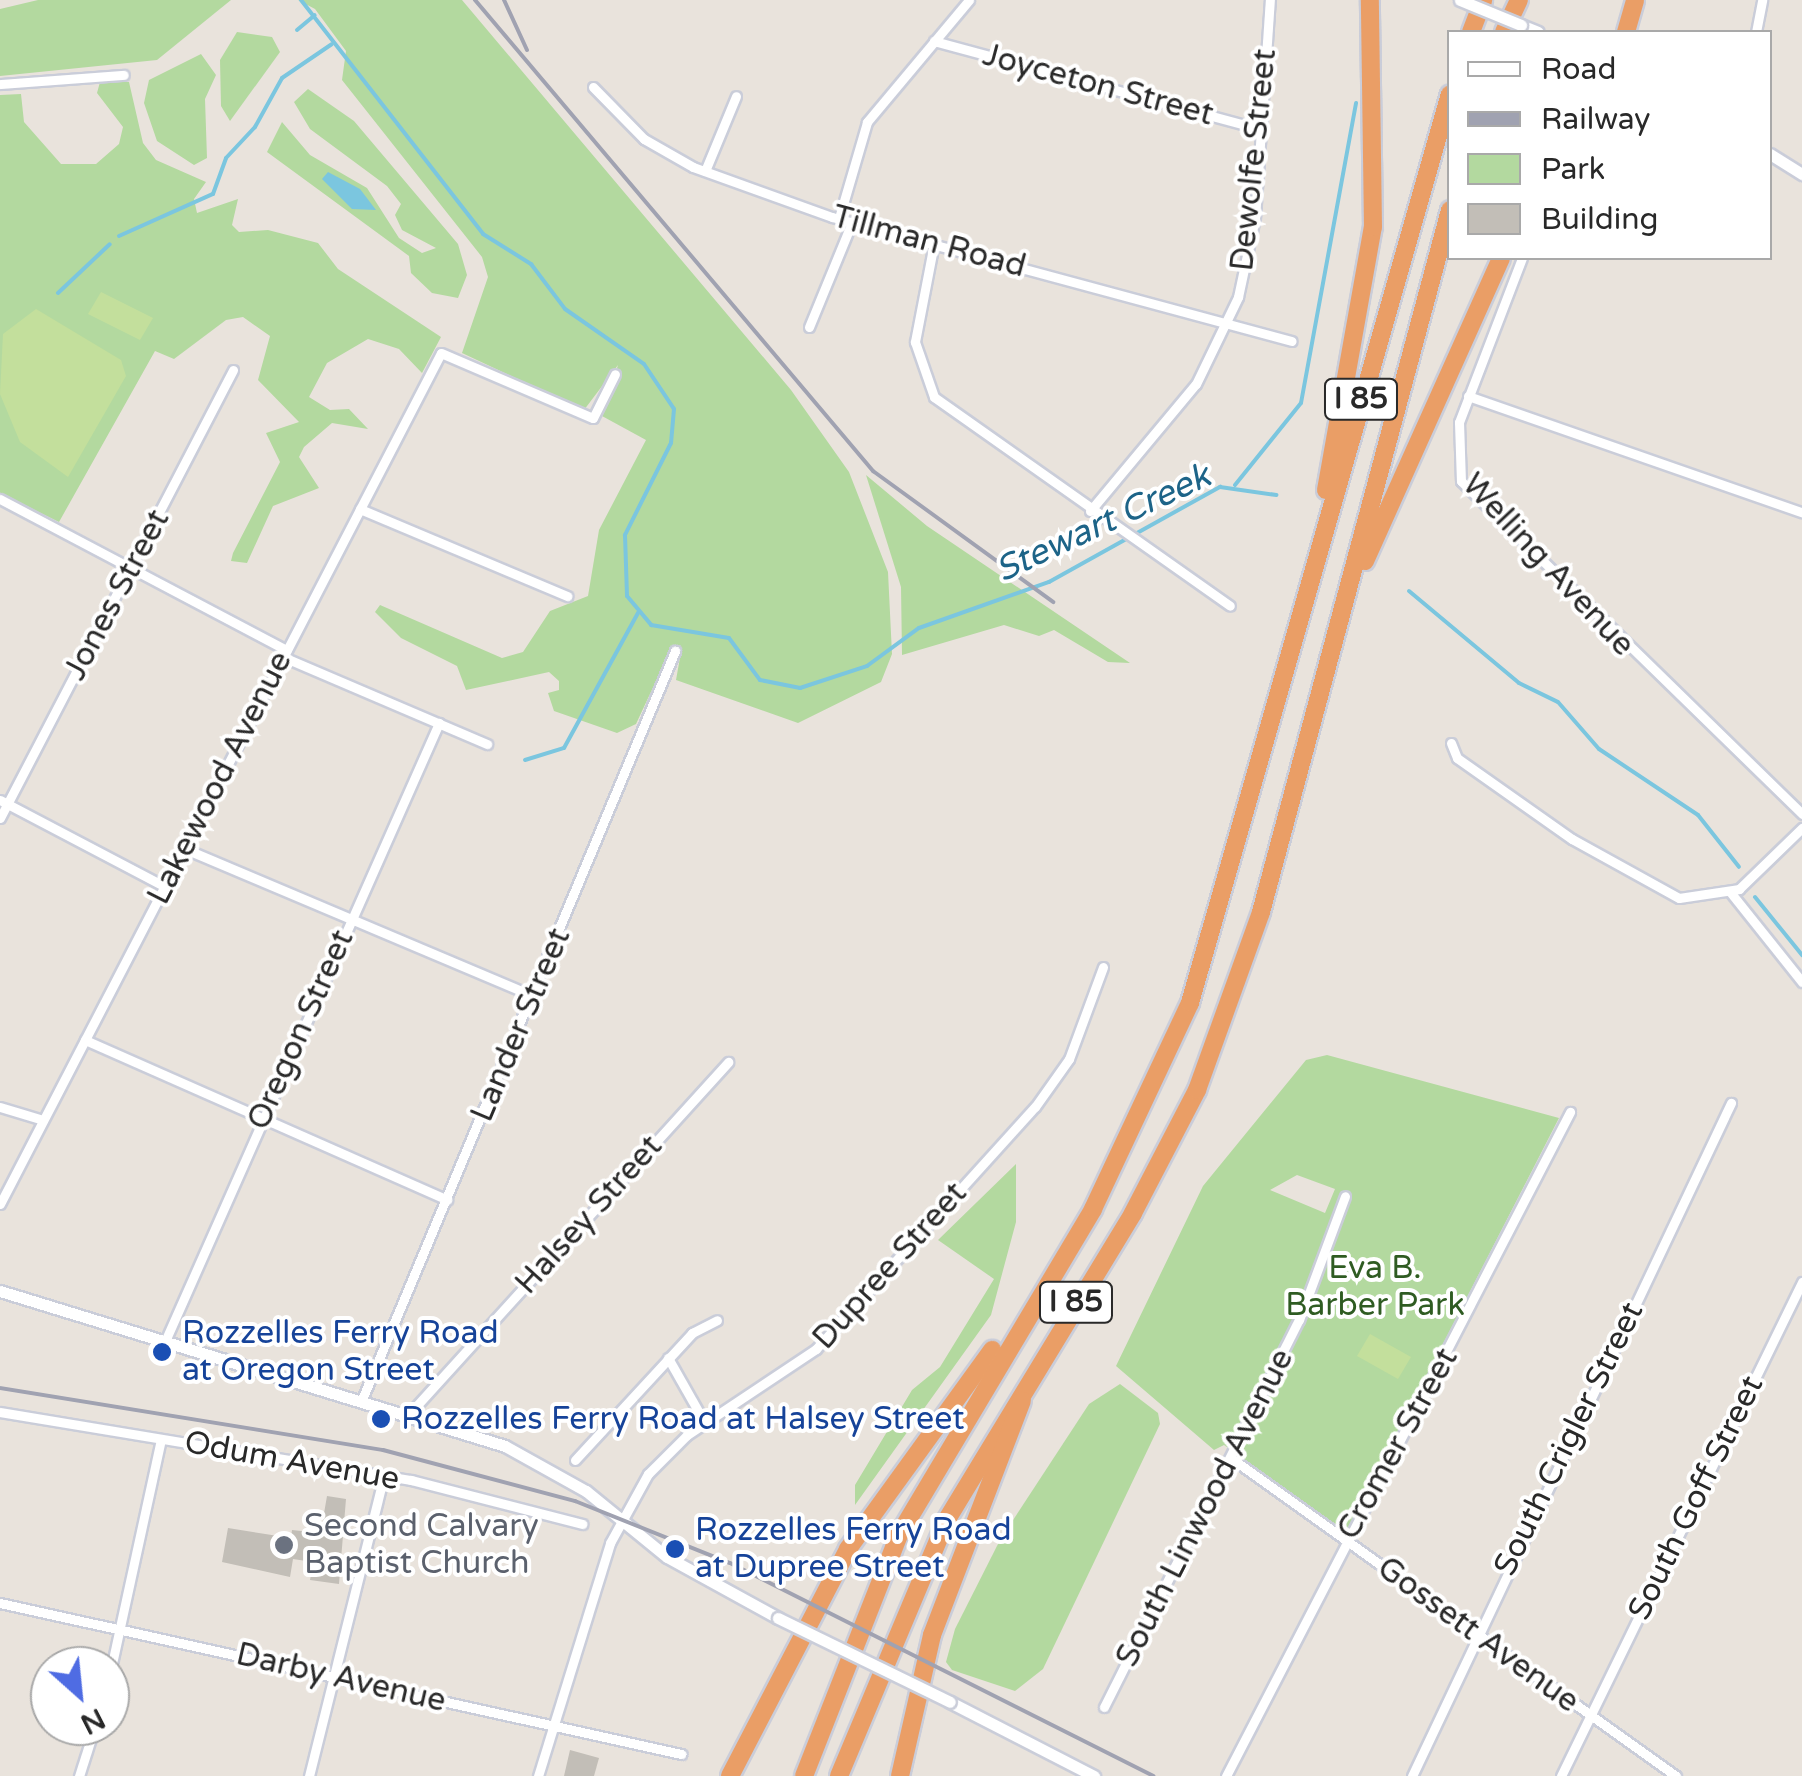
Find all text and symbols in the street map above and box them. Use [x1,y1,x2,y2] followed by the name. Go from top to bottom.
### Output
[1447,30,1772,260] legend
[979,36,1217,134] street label: Joyceton Street
[1223,47,1285,273] street label: Dewolfe Street
[1541,51,1616,88] text: Road
[1541,101,1650,138] text: Railway
[1541,151,1605,188] text: Park
[828,198,1030,286] street label: Tillman Road
[1541,201,1658,238] text: Building
[1324,374,1398,424] road number: I 85
[989,455,1217,591] water label: Stewart Creek
[1454,466,1642,664] street label: Welling Avenue
[56,503,178,687] street label: Jones Street
[140,645,300,911] street label: Lakewood Avenue
[463,923,579,1127] street label: Lander Street
[240,924,362,1136] street label: Oregon Street
[508,1128,670,1302] street label: Halsey Street
[805,1175,975,1357] street label: Dupree Street
[1285,1250,1465,1325] park label: Eva B. Barber Park
[1038,1277,1114,1327] road number: I 85
[1486,1296,1652,1582] street label: South Crigler Street
[182,1315,499,1390] place label: Rozzelles Ferry Road at Oregon Street
[151,1341,173,1363] marker: Rozzelles Ferry Road at Oregon Street
[1330,1342,1466,1546] street label: Cromer Street
[1108,1343,1302,1673] street label: South Linwood Avenue
[1620,1370,1772,1626] street label: South Goff Street
[401,1400,965,1438] place label: Rozzelles Ferry Road at Halsey Street
[370,1408,392,1430] marker: Rozzelles Ferry Road at Halsey Street
[182,1423,402,1499] street label: Odum Avenue
[304,1508,539,1583] place label: Second Calvary Baptist Church
[695,1512,1012,1587] place label: Rozzelles Ferry Road at Dupree Street
[273,1534,295,1556] marker: Second Calvary Baptist Church
[664,1538,686,1560] marker: Rozzelles Ferry Road at Dupree Street
[1370,1549,1586,1721] street label: Gossett Avenue
[232,1635,450,1721] street label: Darby Avenue
[30,1646,130,1746] north arrow
[75,1701,110,1741] text: N

